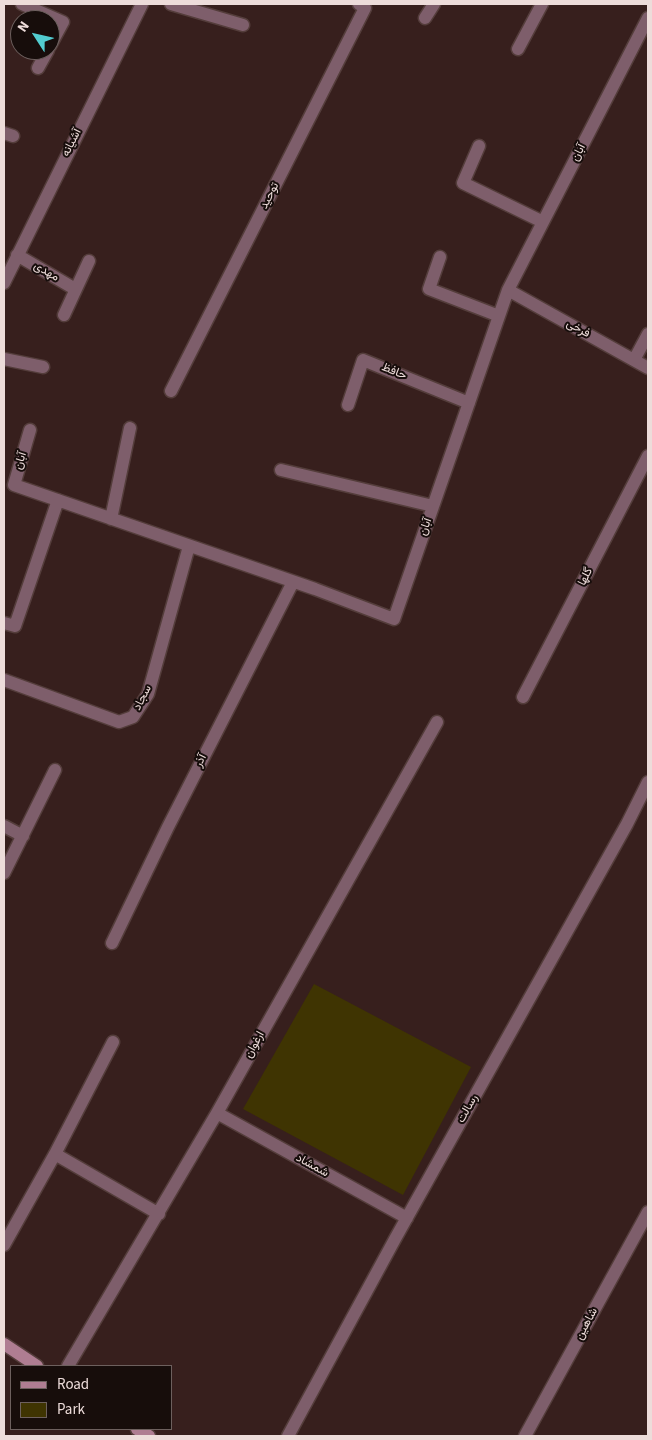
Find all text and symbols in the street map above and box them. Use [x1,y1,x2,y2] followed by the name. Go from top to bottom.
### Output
[10,10,60,60] north arrow
[13,17,34,37] text: N
[59,127,85,159] street label: آشیانه
[569,142,589,164] street label: آبان
[257,180,283,212] street label: توحید
[31,259,61,285] street label: مهدی
[564,317,592,341] street label: فرخی
[379,360,409,384] street label: حافظ
[12,450,30,472] street label: آبان
[416,516,436,538] street label: آبان
[575,566,597,588] street label: گلها
[131,683,155,713] street label: سجاد
[192,752,210,770] street label: آذر
[242,1029,268,1061] street label: ارغوان
[454,1092,482,1126] street label: رسالت
[293,1151,331,1181] street label: شمشاد
[573,1305,601,1343] street label: شاهین
[10,1365,172,1430] legend
[57,1374,89,1395] text: Road
[57,1399,85,1420] text: Park

